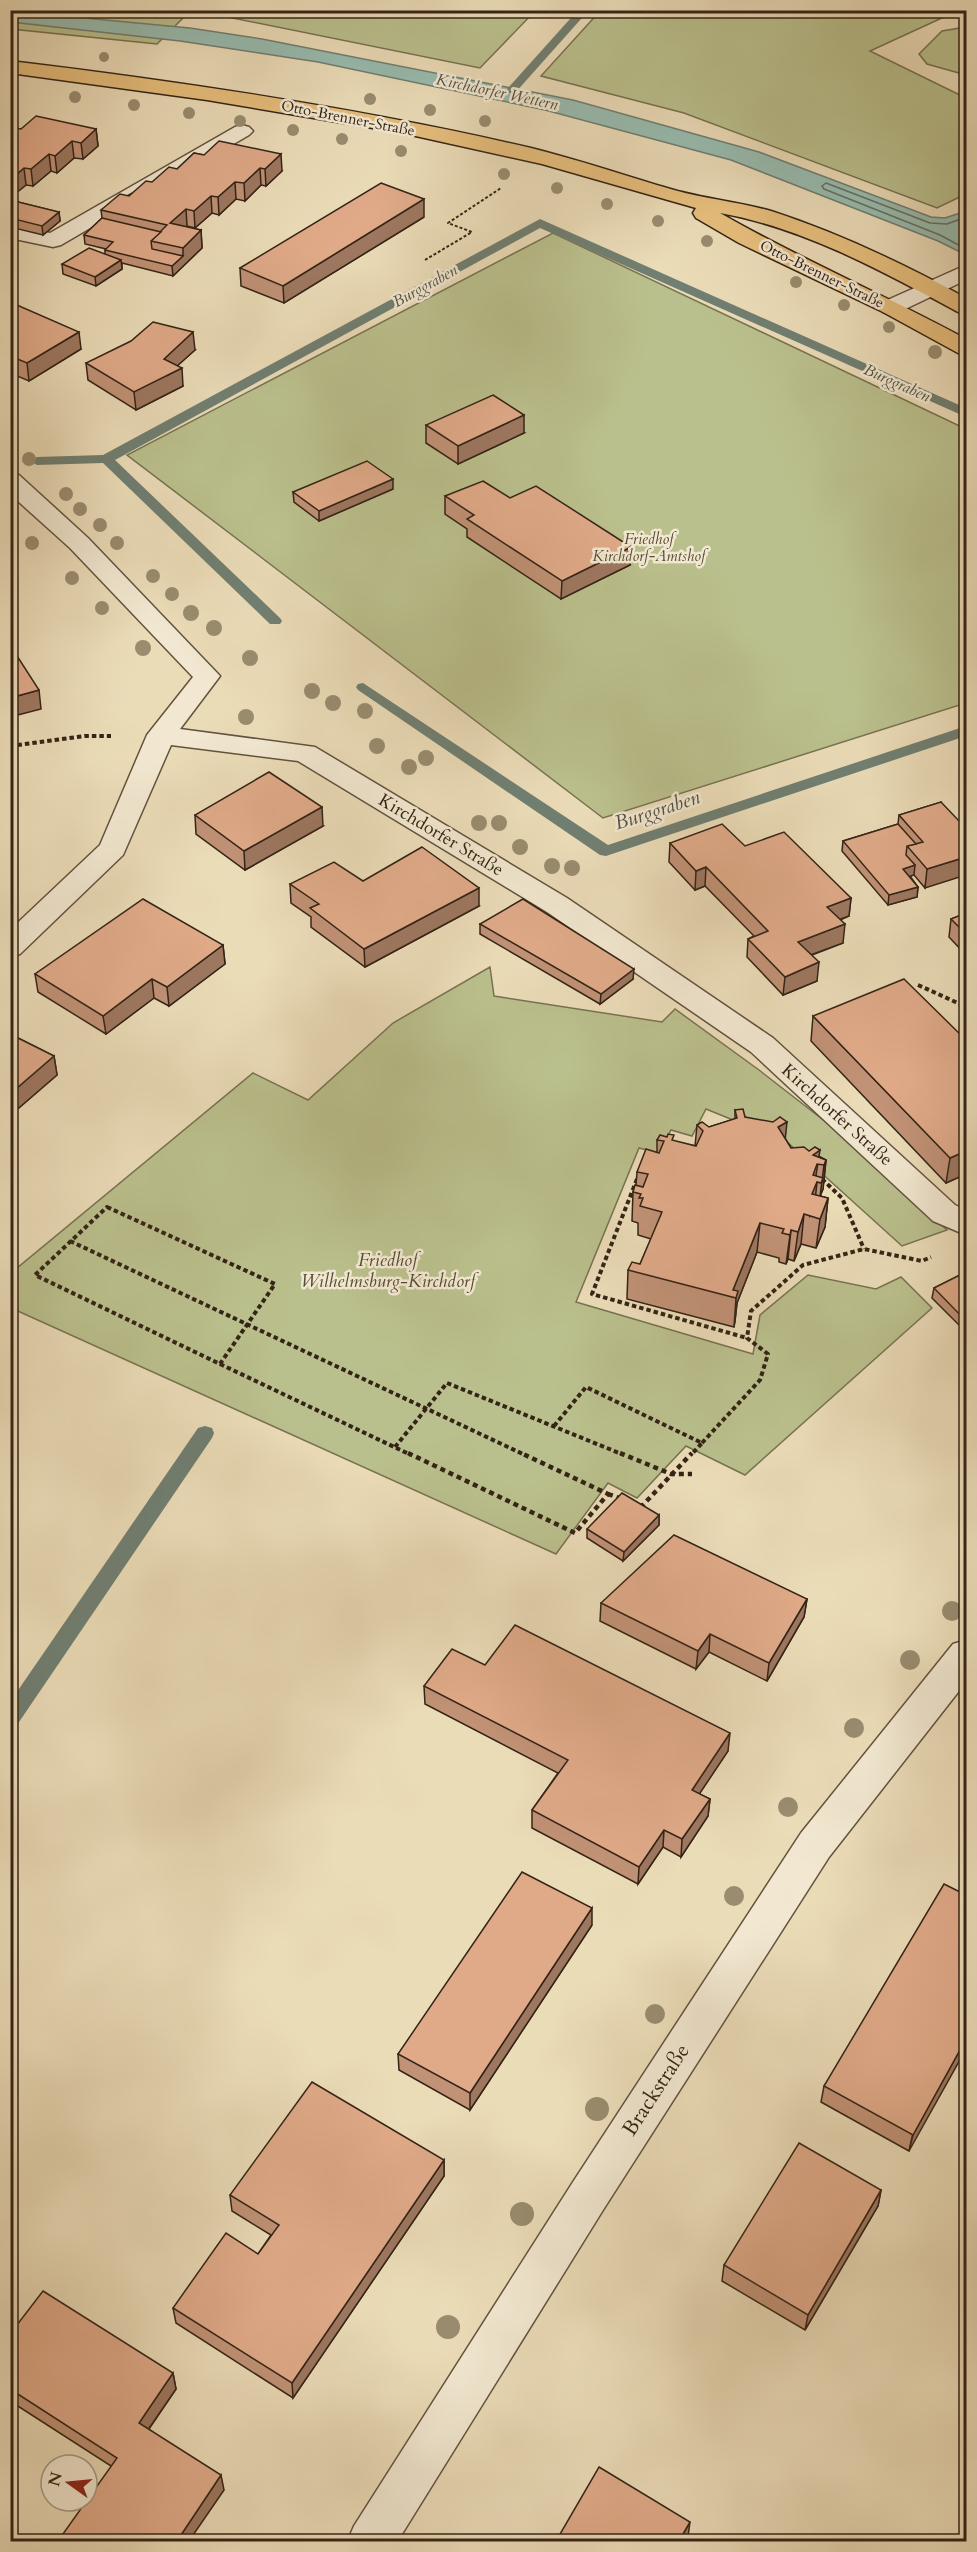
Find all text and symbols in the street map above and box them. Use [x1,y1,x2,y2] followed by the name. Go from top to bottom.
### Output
[434,68,560,116] water label: Kirchdorfer Wettern
[279,95,417,141] street label: Otto-Brenner-Straße
[757,235,888,313] street label: Otto-Brenner-Straße
[389,259,461,313] water label: Burggraben
[860,359,934,408] water label: Burggraben
[592,529,709,566] park label: Friedhof Kirchdorf-Amtshof
[611,783,703,836] water label: Burggraben
[374,788,508,882] street label: Kirchdorfer Straße
[776,1058,898,1172] street label: Kirchdorfer Straße
[301,1248,479,1294] park label: Friedhof Wilhelmsburg-Kirchdorf
[615,2038,697,2142] street label: Brackstraße
[39,2453,99,2513] north arrow
[43,2470,68,2489] text: N

